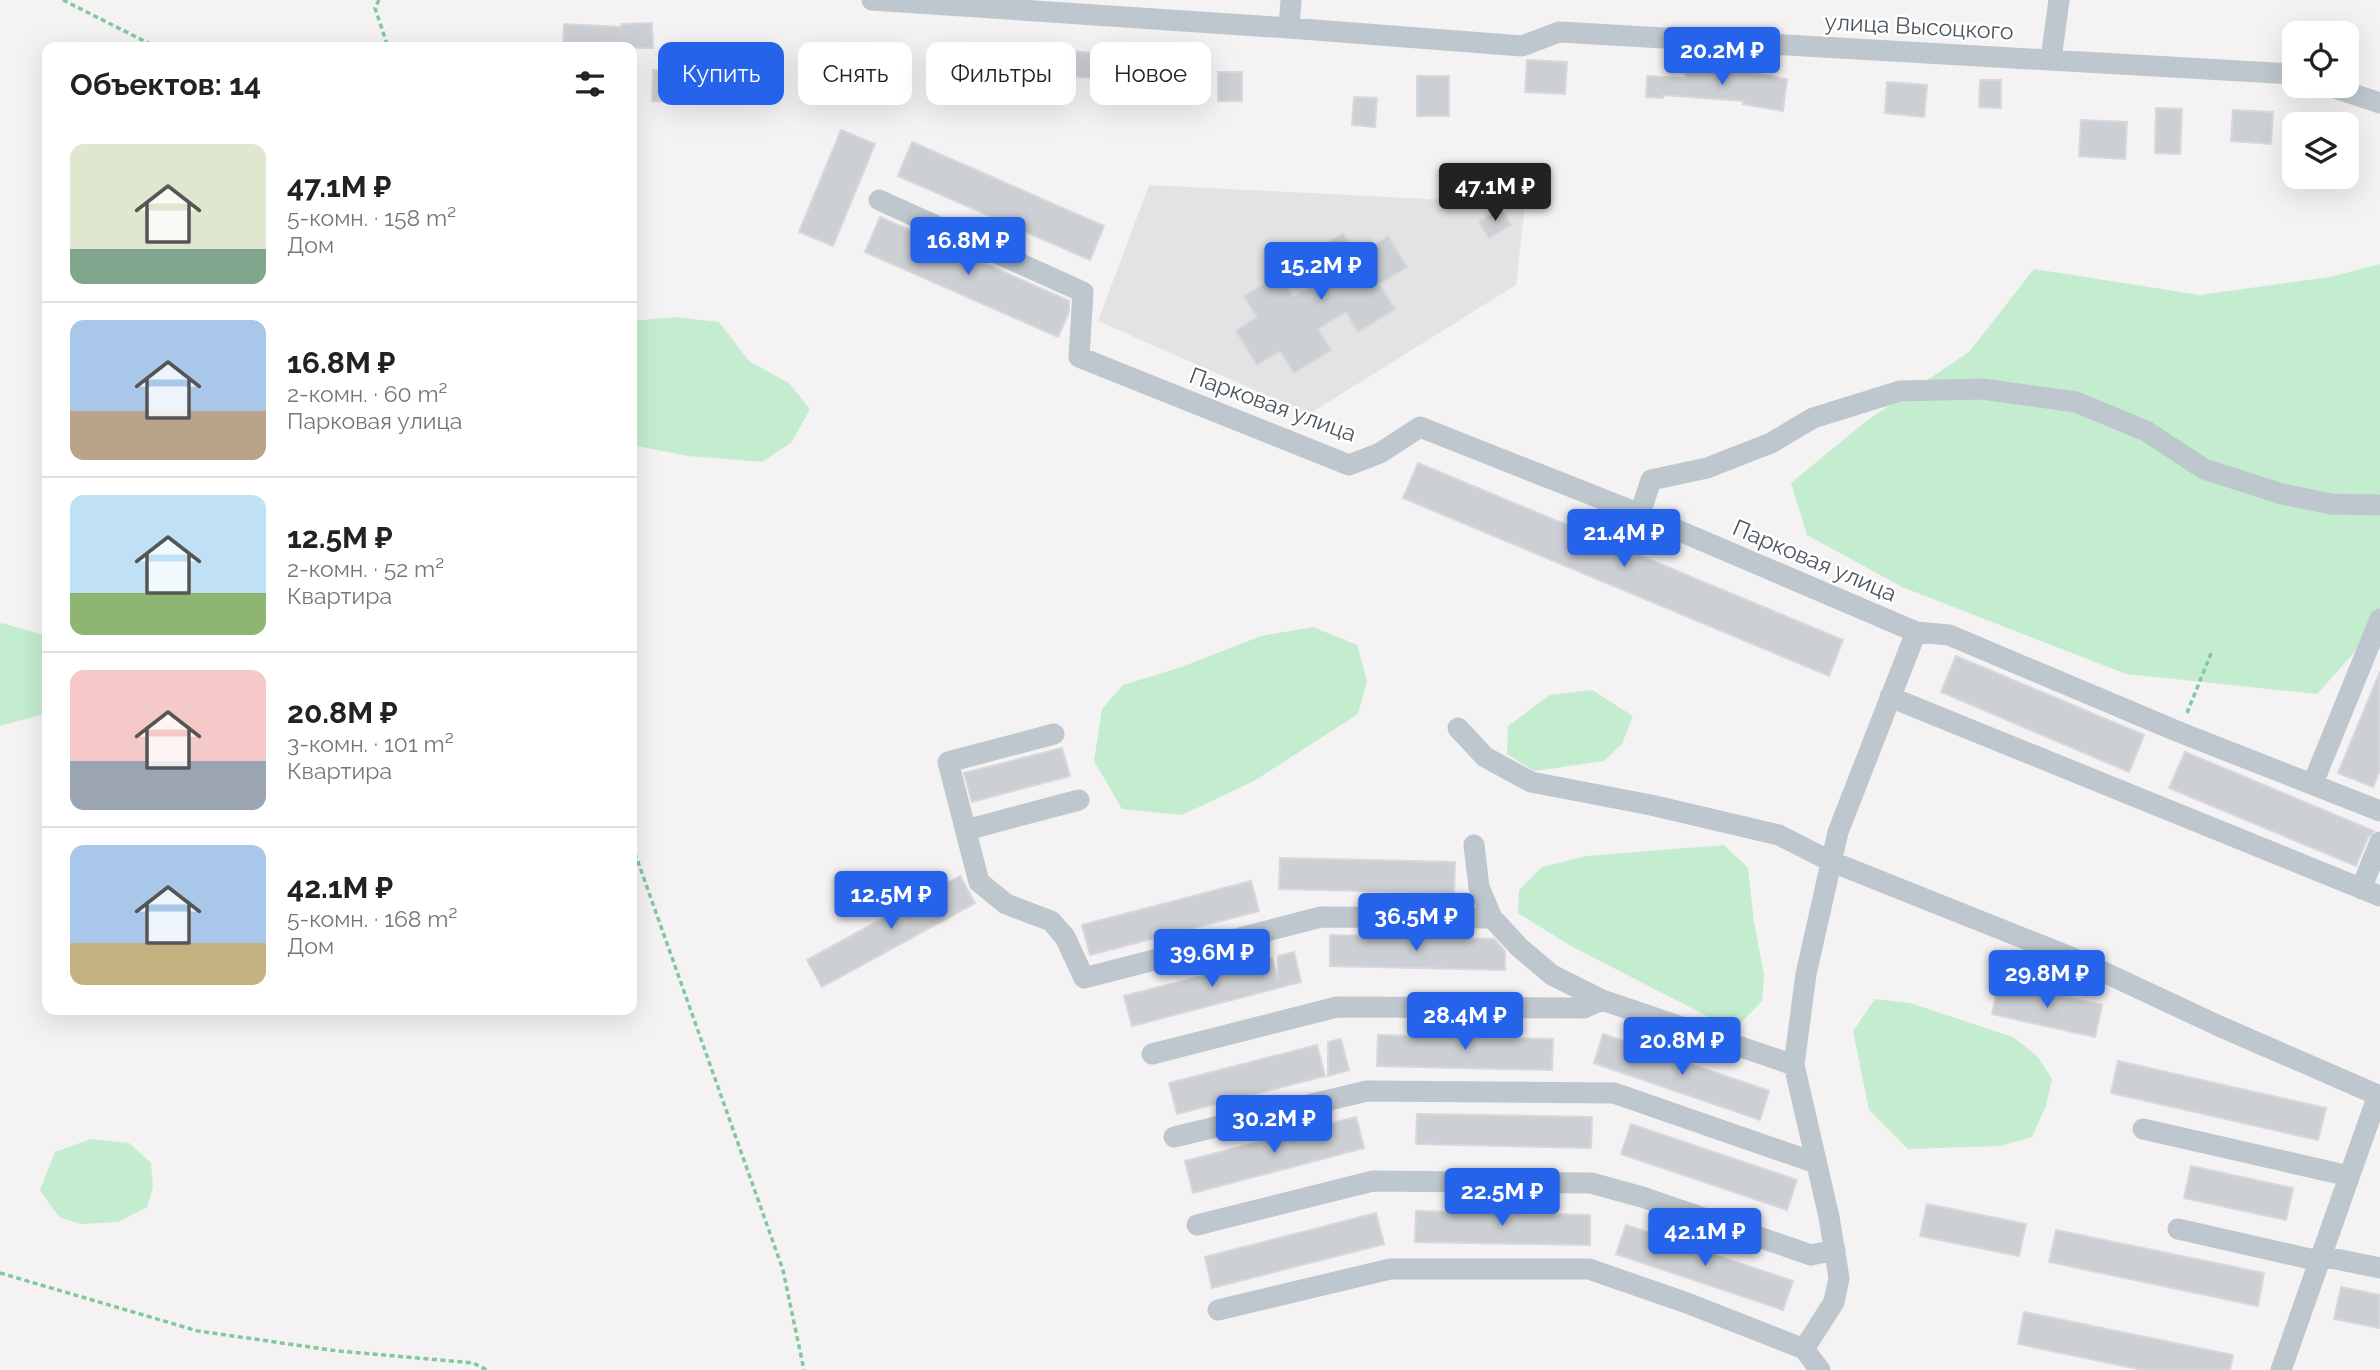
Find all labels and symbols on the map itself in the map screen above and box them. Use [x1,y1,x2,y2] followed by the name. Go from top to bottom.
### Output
[1824,8,2014,44] street label: улица Высоцкого
[1657,28,1787,87] pin: 20.2M ₽
[1430,164,1560,223] pin: 47.1M ₽
[903,218,1033,277] pin: 16.8M ₽
[1256,243,1386,302] pin: 15.2M ₽
[1186,361,1360,447] street label: Парковая улица
[1559,510,1689,569] pin: 21.4M ₽
[1729,513,1901,607] street label: Парковая улица
[826,872,956,931] pin: 12.5M ₽
[1351,894,1481,953] pin: 36.5M ₽
[1147,930,1277,989] pin: 39.6M ₽
[1982,950,2112,1010] pin: 29.8M ₽
[1400,992,1530,1052] pin: 28.4M ₽
[1617,1018,1747,1077] pin: 20.8M ₽
[1209,1096,1339,1155] pin: 30.2M ₽
[1437,1168,1567,1228] pin: 22.5M ₽
[1640,1208,1770,1268] pin: 42.1M ₽

